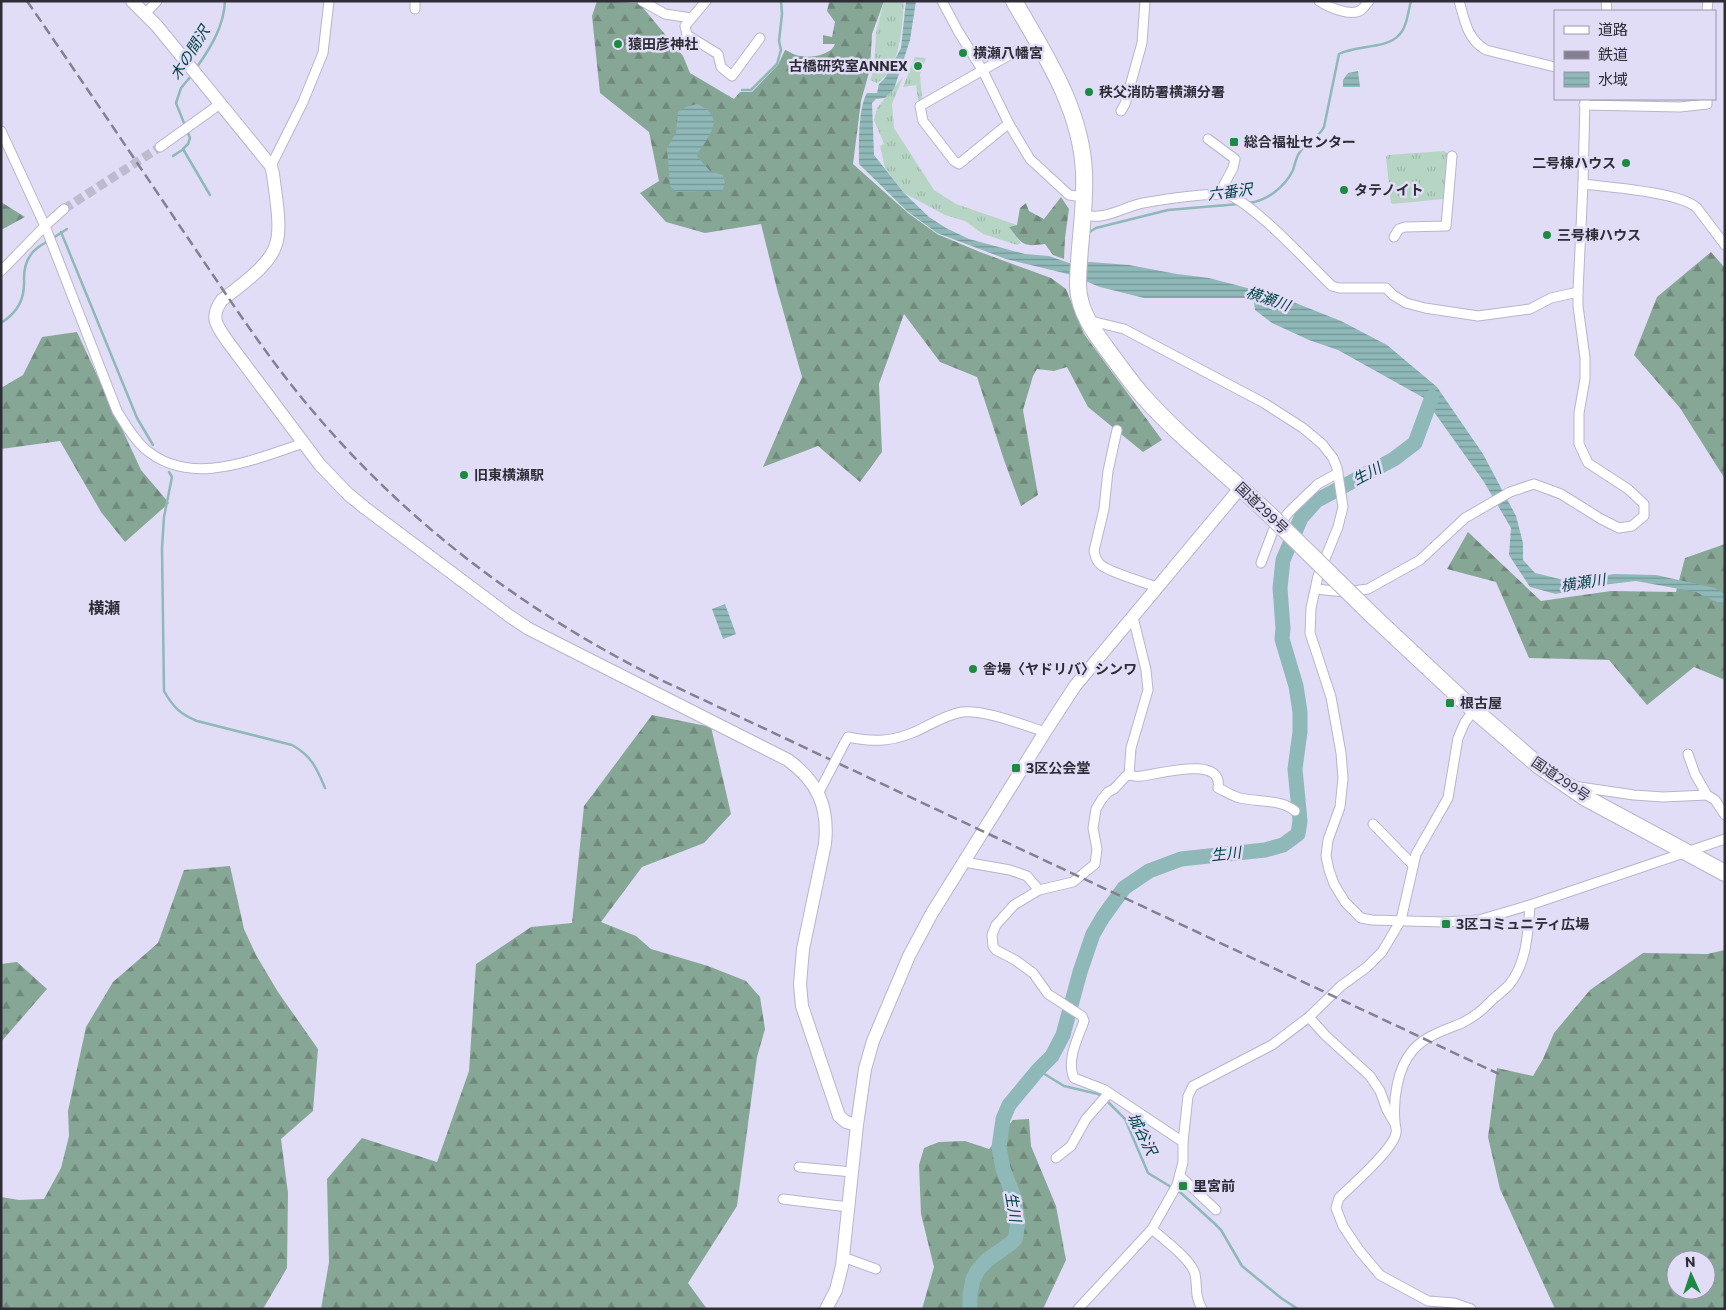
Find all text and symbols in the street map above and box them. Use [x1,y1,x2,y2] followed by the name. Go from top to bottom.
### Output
[1554,10,1716,100] legend
[1598,20,1628,38] text: 道路
[166,21,214,83] water label: 木の間沢
[628,35,698,52] place label: 猿田彦神社
[612,38,624,50] marker: 猿田彦神社
[973,44,1043,61] place label: 横瀬八幡宮
[1598,45,1628,63] text: 鉄道
[957,47,969,59] marker: 横瀬八幡宮
[789,57,908,74] place label: 古橋研究室ANNEX
[912,60,924,72] marker: 古橋研究室ANNEX
[1598,70,1628,88] text: 水域
[1099,83,1225,100] place label: 秩父消防署横瀬分署
[1083,86,1095,98] marker: 秩父消防署横瀬分署
[1244,133,1356,150] place label: 総合福祉センター
[1228,136,1240,148] marker: 総合福祉センター
[1532,154,1616,171] place label: 二号棟ハウス
[1620,157,1632,169] marker: 二号棟ハウス
[1206,179,1255,203] water label: 六番沢
[1354,181,1424,198] place label: タテノイト
[1338,184,1350,196] marker: タテノイト
[1557,226,1641,243] place label: 三号棟ハウス
[1541,229,1553,241] marker: 三号棟ハウス
[1244,282,1294,315] water label: 横瀬川
[1349,457,1386,488] water label: 生川
[474,466,544,483] place label: 旧東横瀬駅
[458,469,470,481] marker: 旧東横瀬駅
[1232,478,1292,537] street label: 国道299号
[1559,569,1608,594] water label: 横瀬川
[88,598,120,617] district label: 横瀬
[983,660,1137,677] place label: 舎場〈ヤドリバ〉シンワ
[967,663,979,675] marker: 舎場〈ヤドリバ〉シンワ
[1460,694,1502,711] place label: 根古屋
[1444,697,1456,709] marker: 根古屋
[1529,753,1594,804] street label: 国道299号
[1026,759,1090,776] place label: 3区公会堂
[1010,762,1022,774] marker: 3区公会堂
[1210,842,1244,864] water label: 生川
[1456,915,1589,932] place label: 3区コミュニティ広場
[1440,918,1452,930] marker: 3区コミュニティ広場
[1125,1109,1162,1159] water label: 城谷沢
[1193,1177,1235,1194] place label: 里宮前
[1177,1180,1189,1192] marker: 里宮前
[1003,1190,1026,1225] water label: 生川
[1666,1250,1716,1300] north arrow
[1685,1253,1696,1270] text: N

